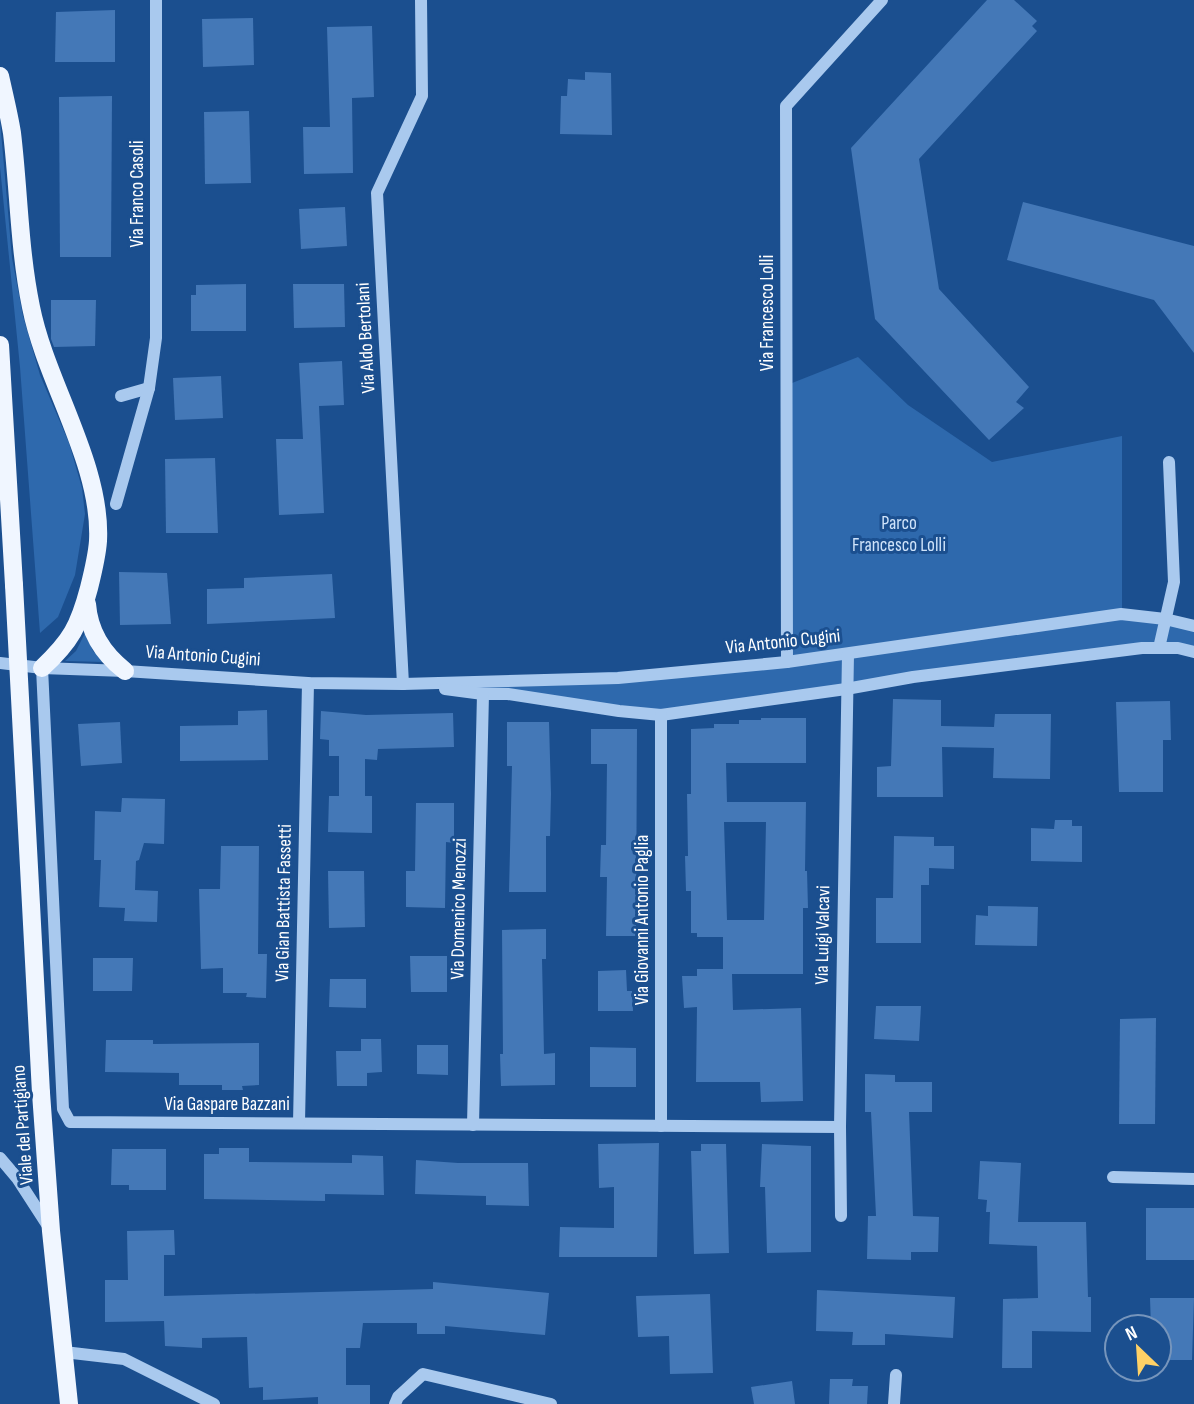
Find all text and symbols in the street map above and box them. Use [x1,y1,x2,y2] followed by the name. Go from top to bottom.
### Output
[126,140,149,248] street label: Via Franco Casoli
[756,255,779,371] street label: Via Francesco Lolli
[352,282,380,394] street label: Via Aldo Bertolani
[852,512,946,557] park label: Parco Francesco Lolli
[725,625,841,659] street label: Via Antonio Cugini
[145,641,261,671] street label: Via Antonio Cugini
[271,824,297,982] street label: Via Gian Battista Fassetti
[631,835,654,1005] street label: Via Giovanni Antonio Paglia
[446,838,472,980] street label: Via Domenico Menozzi
[811,885,835,985] street label: Via Luigi Valcavi
[7,1064,39,1186] street label: Viale del Partigiano
[164,1093,290,1116] street label: Via Gaspare Bazzani
[1103,1313,1173,1383] north arrow
[1122,1321,1141,1347] text: N

